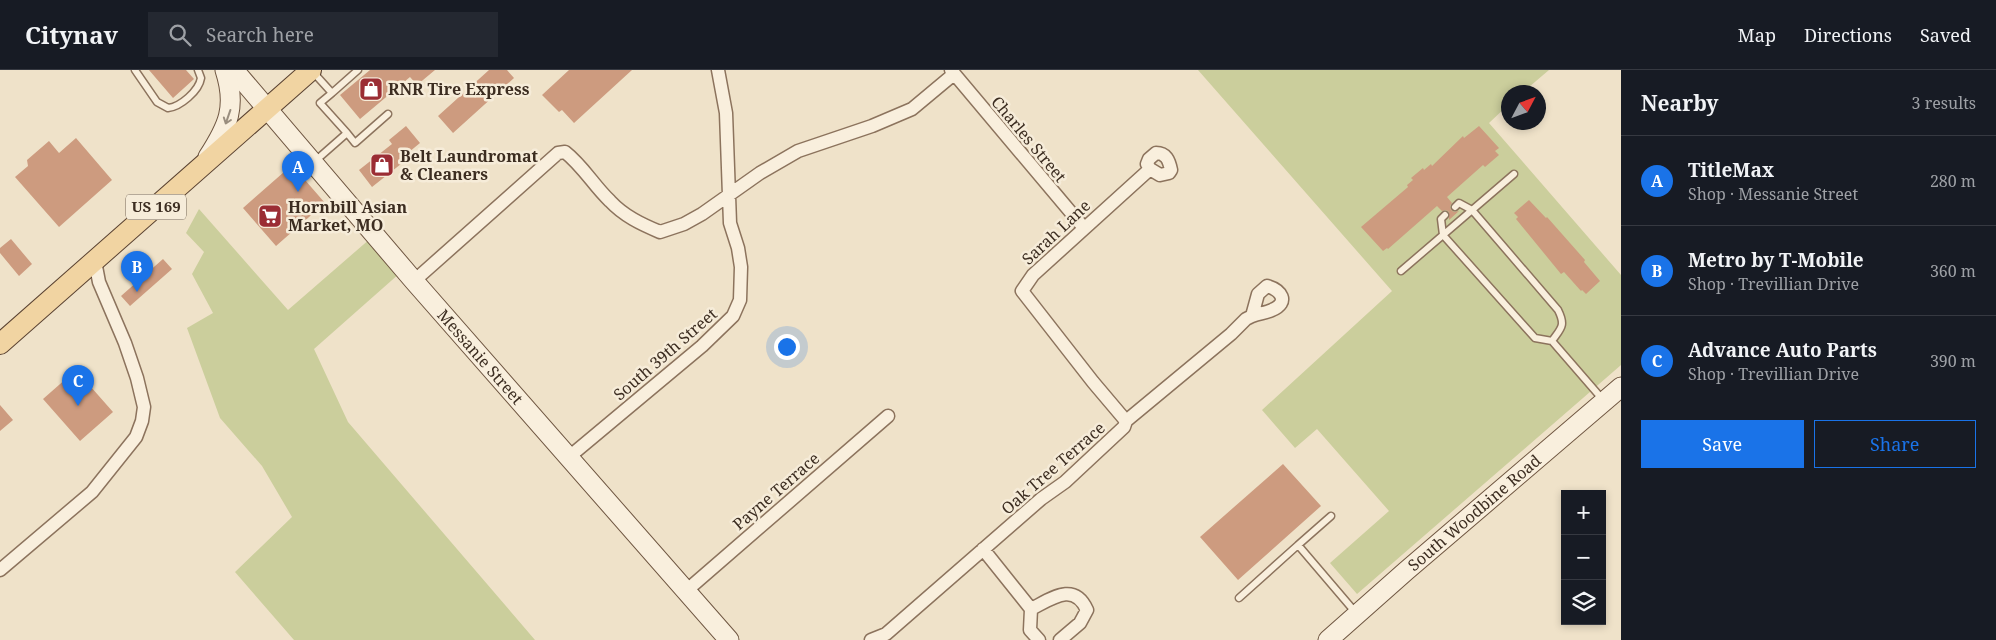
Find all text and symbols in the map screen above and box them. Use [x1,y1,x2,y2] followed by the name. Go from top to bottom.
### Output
[148,12,498,57] search box
[25,18,118,51] text: Citynav
[166,21,194,49] icon: search
[206,22,314,48] text: Search here
[1738,23,1776,47] text: Map
[1804,23,1892,47] text: Directions
[1920,23,1971,47] text: Saved
[358,76,384,102] shop icon: RNR Tire Express
[388,78,530,100] place label: RNR Tire Express
[1501,85,1546,130] north arrow
[1641,89,1719,117] text: Nearby
[986,91,1072,187] street label: Charles Street
[1912,92,1976,114] text: 3 results
[223,109,232,125] one-way arrow
[400,145,539,185] place label: Belt Laundromat & Cleaners
[282,151,314,192] pin: A
[369,152,395,178] shop icon: Belt Laundromat & Cleaners
[1688,157,1774,183] text: TitleMax
[1651,170,1663,192] text: A
[1930,170,1976,192] text: 280 m
[1688,183,1858,205] text: Shop · Messanie Street
[126,194,186,220] road number: US 169
[1017,195,1095,269] street label: Sarah Lane
[288,196,407,236] place label: Hornbill Asian Market, MO
[257,203,283,229] supermarket icon: Hornbill Asian Market, MO
[1688,247,1864,273] text: Metro by T-Mobile
[121,251,153,292] pin: B
[1652,260,1662,282] text: B
[1930,260,1976,282] text: 360 m
[1688,273,1859,295] text: Shop · Trevillian Drive
[609,303,722,405] street label: South 39th Street
[433,304,528,409] street label: Messanie Street
[774,334,800,360] your location
[1688,337,1877,363] text: Advance Auto Parts
[1652,350,1662,372] text: C
[1930,350,1976,372] text: 390 m
[1688,363,1859,385] text: Shop · Trevillian Drive
[62,365,94,406] pin: C
[996,417,1110,519] street label: Oak Tree Terrace
[1641,420,1804,468] button: Save
[1814,420,1976,468] button: Share
[728,447,824,535] street label: Payne Terrace
[1403,449,1546,576] street label: South Woodbine Road
[1561,490,1606,625] map controls
[1561,490,1606,535] button: +
[1561,535,1606,580] button: −
[1561,580,1606,625] button: layers

